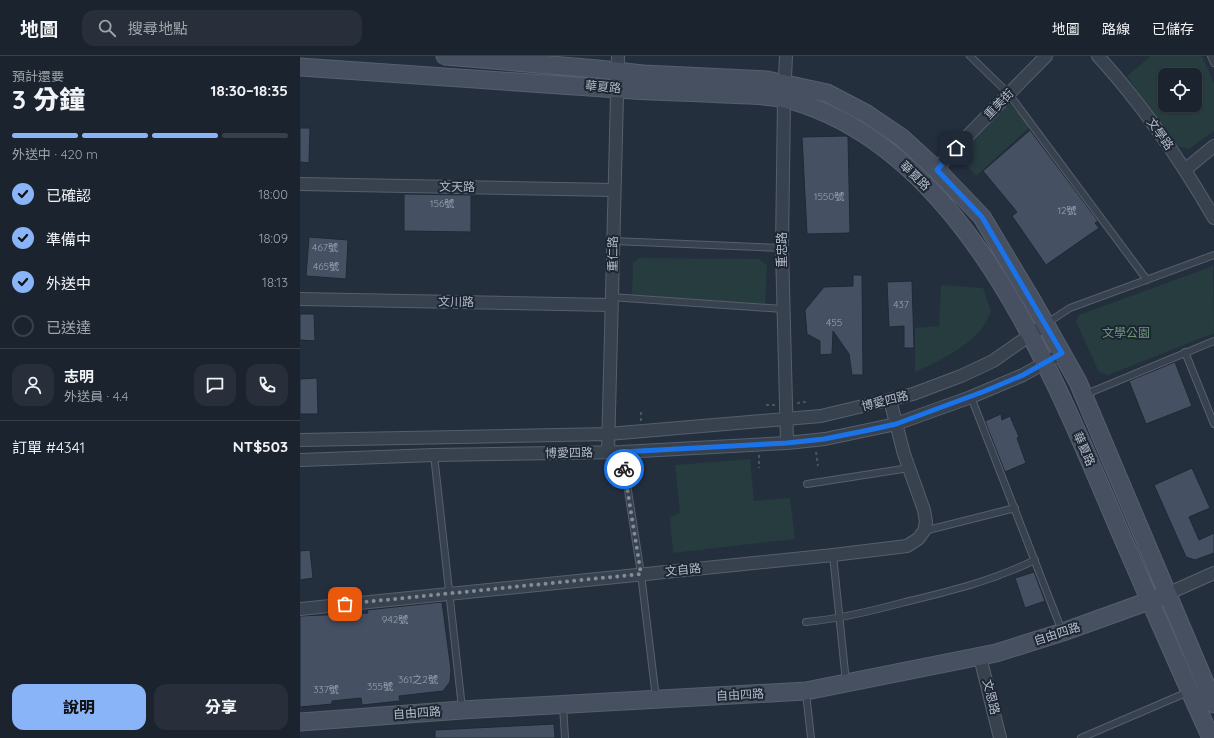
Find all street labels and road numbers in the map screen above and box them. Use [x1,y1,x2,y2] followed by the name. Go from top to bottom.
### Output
[584,77,622,96] street label: 華夏路
[981,85,1017,122] street label: 重美街
[1144,115,1177,153] street label: 文學路
[897,158,934,194] street label: 華夏路
[439,179,475,194] street label: 文天路
[774,232,789,268] street label: 重忠路
[605,236,620,272] street label: 重仁路
[438,294,474,309] street label: 文川路
[860,387,910,414] street label: 博愛四路
[1070,429,1099,468] street label: 華夏路
[545,445,593,460] street label: 博愛四路
[664,560,702,579] street label: 文自路
[1032,619,1082,648] street label: 自由四路
[980,678,1003,716] street label: 文恩路
[716,686,764,703] street label: 自由四路
[392,703,441,722] street label: 自由四路

